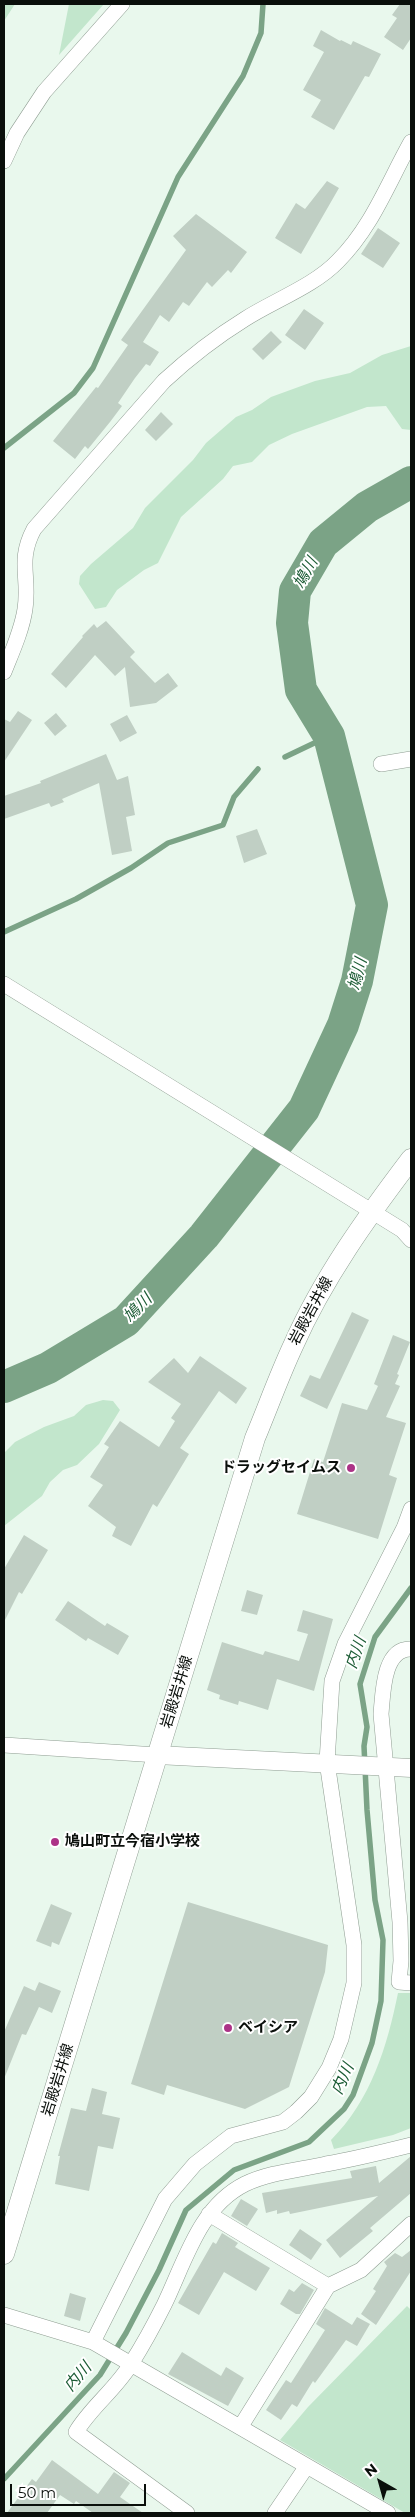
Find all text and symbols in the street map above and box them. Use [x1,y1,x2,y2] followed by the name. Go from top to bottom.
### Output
[290,554,322,592] water label: 鳩川
[345,956,371,992] water label: 鳩川
[285,1274,337,1348] street label: 岩殿岩井線
[120,1290,156,1326] water label: 鳩川
[221,1459,341,1477] place label: ドラッグセイムス
[345,1462,357,1474] marker: ドラッグセイムス
[342,1635,370,1671] water label: 内川
[157,1654,197,1730] street label: 岩殿岩井線
[65,1833,200,1851] place label: 鳩山町立今宿小学校
[49,1836,61,1848] marker: 鳩山町立今宿小学校
[238,2019,298,2037] place label: ベイシア
[222,2022,234,2034] marker: ベイシア
[38,2042,78,2118] street label: 岩殿岩井線
[328,2060,358,2098] water label: 内川
[60,2359,96,2395] water label: 内川
[355,2457,405,2507] north arrow
[361,2460,381,2481] text: N
[12,2474,149,2506] scale bar
[18,2483,56,2502] text: 50 m

